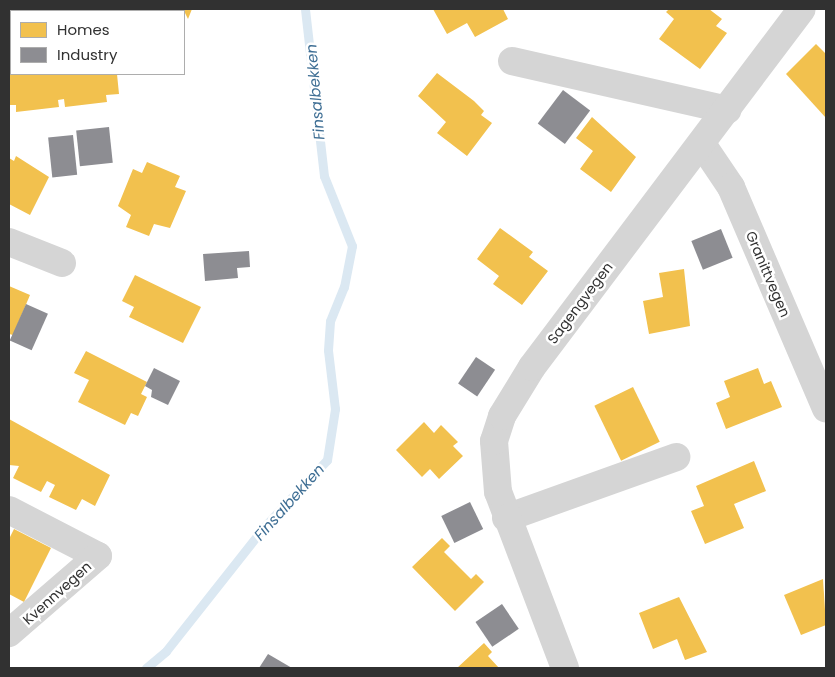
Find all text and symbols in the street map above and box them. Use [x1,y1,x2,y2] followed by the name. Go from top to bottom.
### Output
[10,10,185,75] legend
[57,19,110,40] text: Homes
[302,43,328,141] water label: Finsalbekken
[57,44,117,65] text: Industry
[742,228,794,320] street label: Granittvegen
[544,259,616,347] street label: Sagengvegen
[250,460,328,544] water label: Finsalbekken
[19,558,95,628] street label: Kvennvegen

